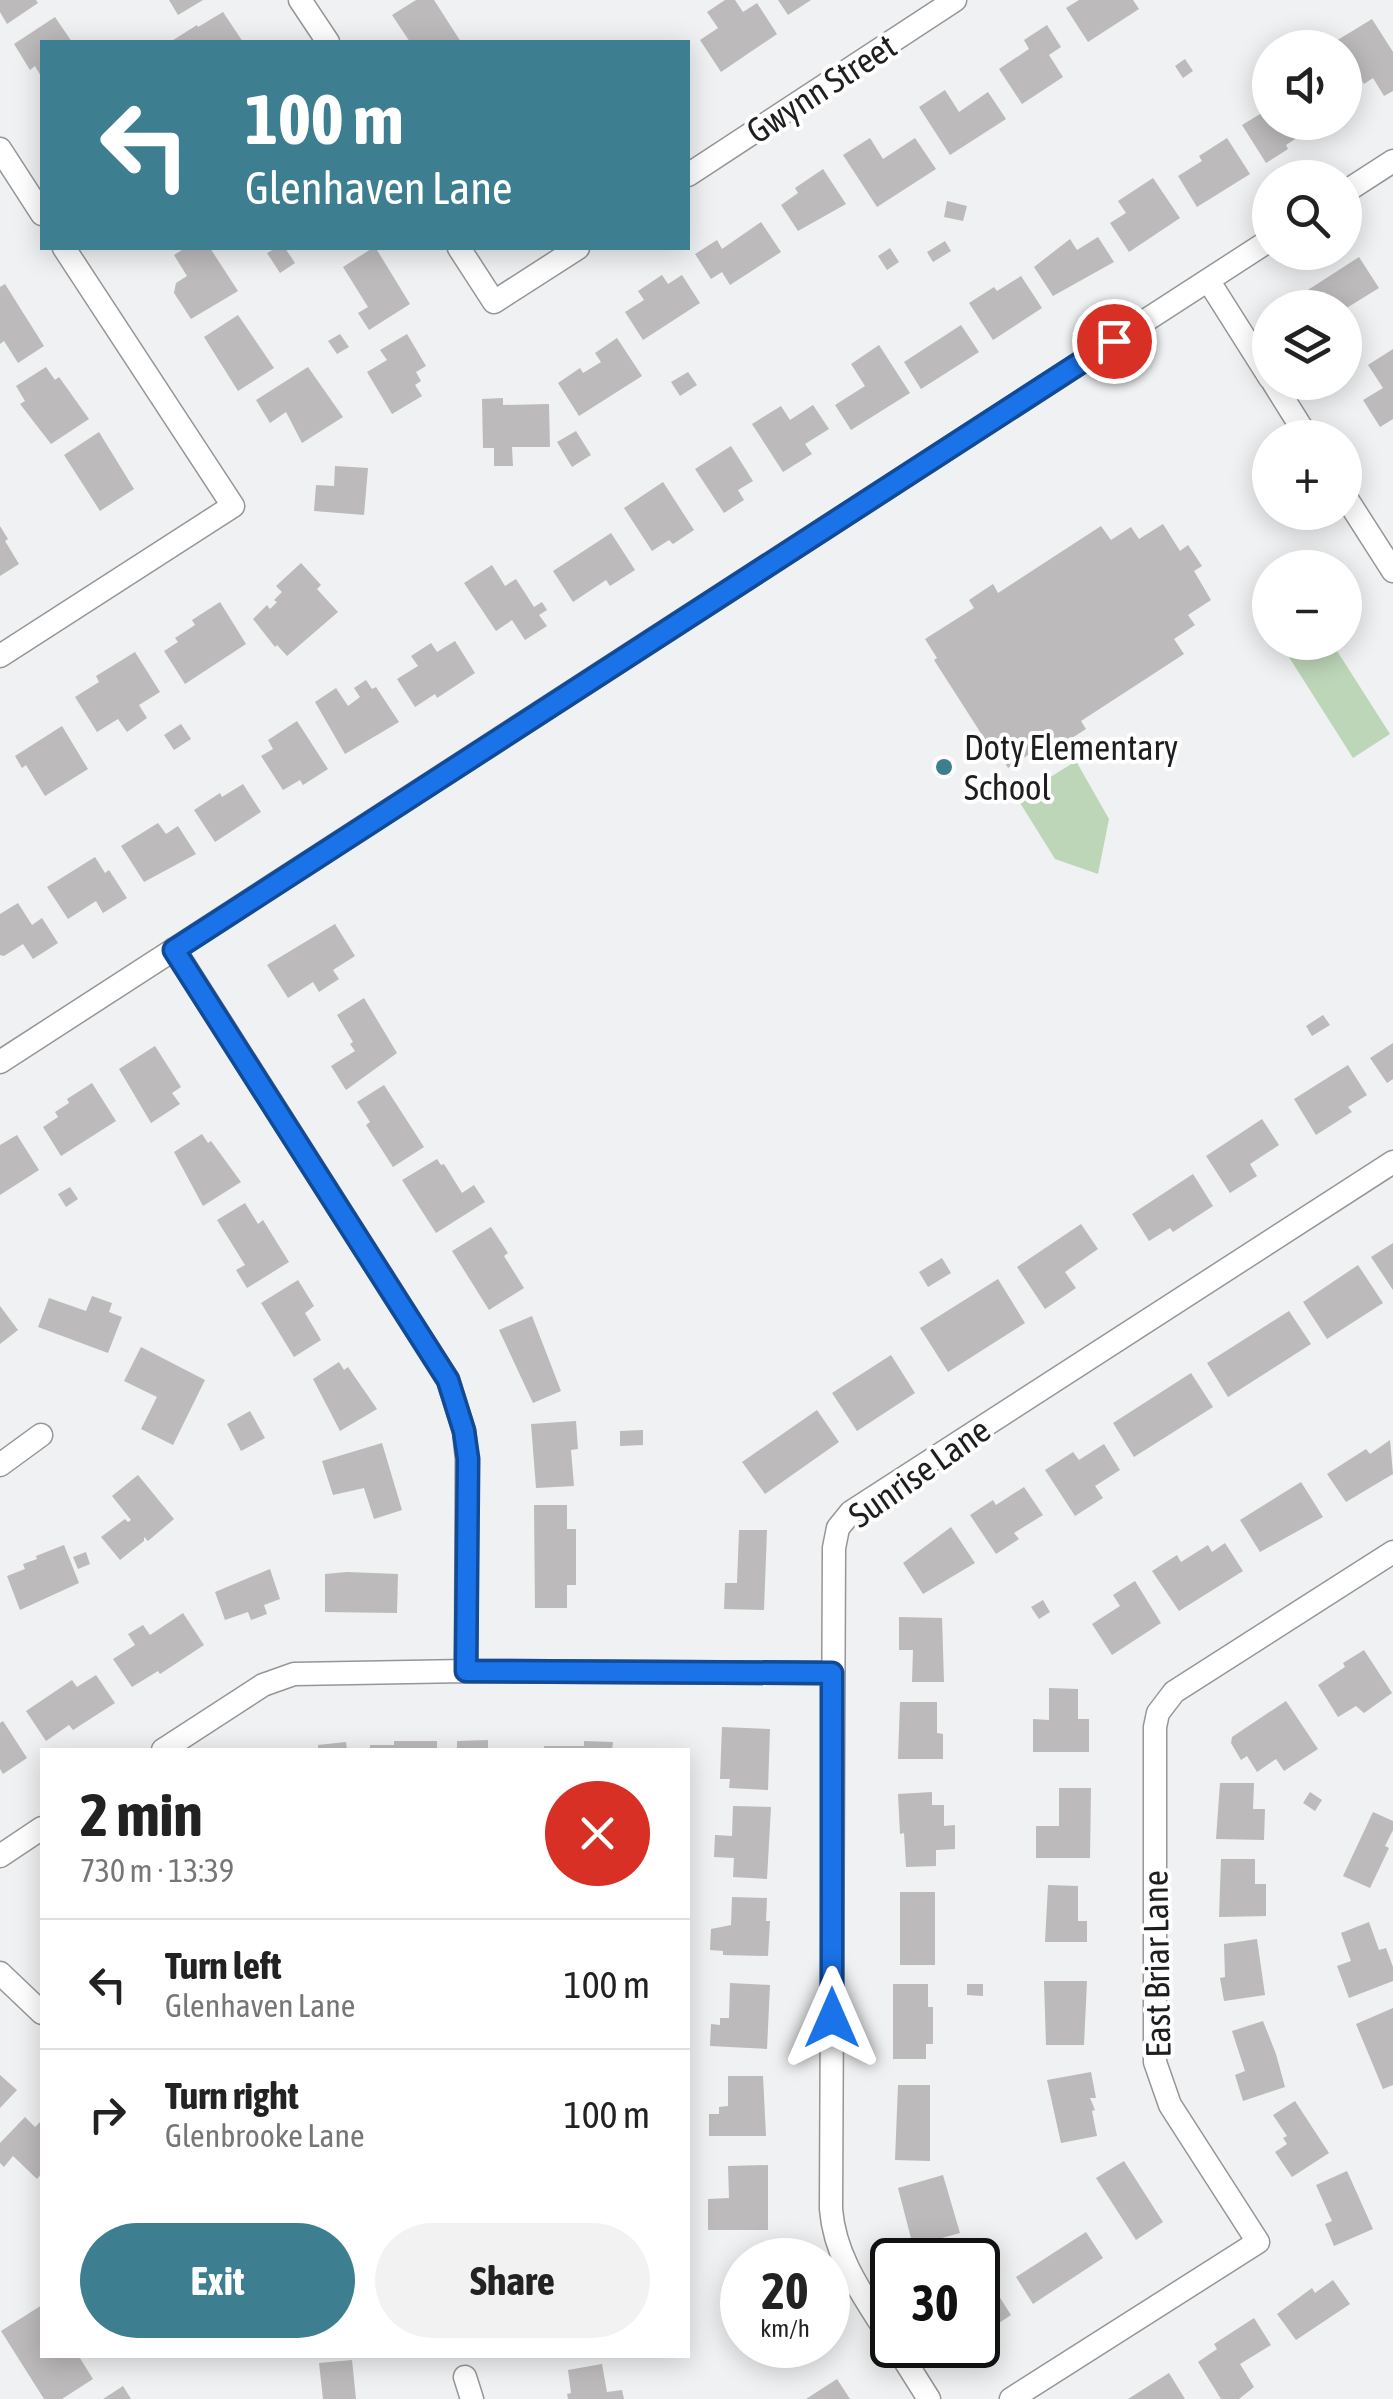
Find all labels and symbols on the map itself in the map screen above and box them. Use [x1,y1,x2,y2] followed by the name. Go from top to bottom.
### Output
[739,25,903,151] street label: Gwynn Street
[1072,299,1157,384] pin
[964,727,1178,807] place label: Doty Elementary School
[933,756,955,778] marker: Doty Elementary School
[841,1409,997,1535] street label: Sunrise Lane
[1134,1870,1178,2058] street label: East Briar Lane
[780,1966,884,2070] position arrow
[870,2238,1000,2368] speed limit sign: 30

